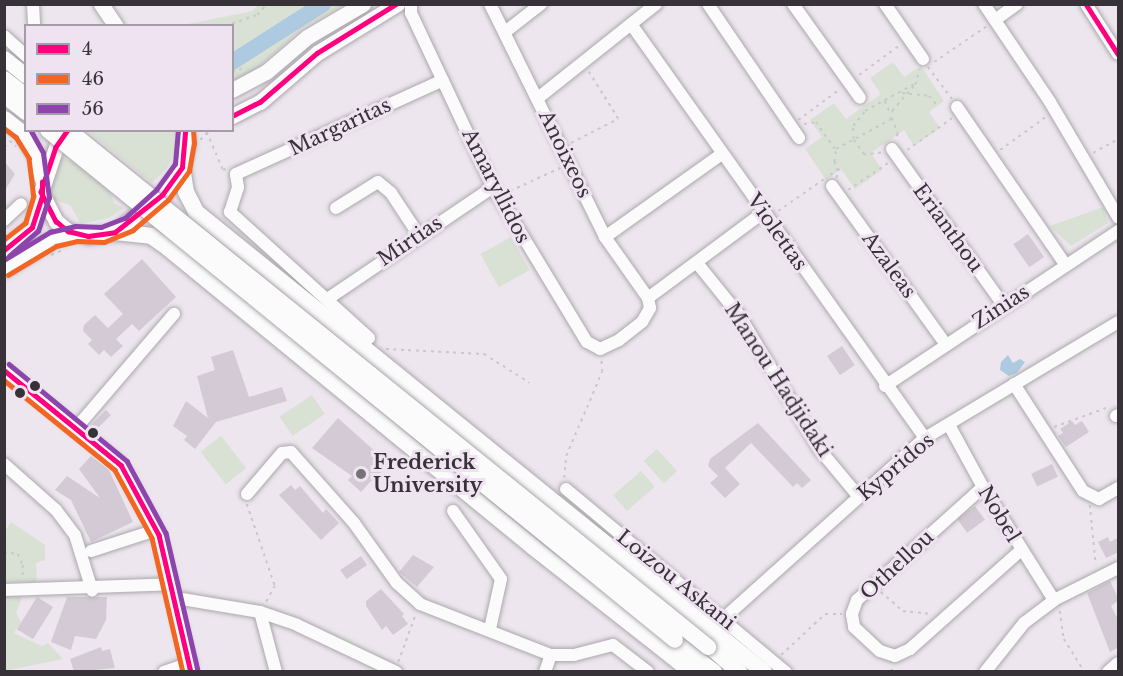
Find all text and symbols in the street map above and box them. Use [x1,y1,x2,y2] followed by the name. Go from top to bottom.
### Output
[24,24,234,132] legend
[82,38,93,60] text: 4
[82,68,104,90] text: 46
[285,93,395,161] street label: Margaritas
[82,98,104,120] text: 56
[534,106,596,202] street label: Anoixeos
[457,125,535,247] street label: Amaryllidos
[908,179,988,277] street label: Erianthou
[742,189,812,275] street label: Violettas
[373,211,447,271] street label: Mirtias
[857,227,921,303] street label: Azaleas
[968,280,1034,334] street label: Zinias
[719,299,837,461] street label: Manou Hadjidaki
[29,380,41,392] unlabelled marker
[14,387,26,399] unlabelled marker
[87,427,99,439] unlabelled marker
[853,428,939,506] street label: Kypridos
[373,450,482,497] place label: Frederick University
[354,467,368,481] marker: Frederick University
[973,481,1025,547] street label: Nobel
[612,525,740,635] street label: Loizou Askani
[855,525,939,605] street label: Othellou

